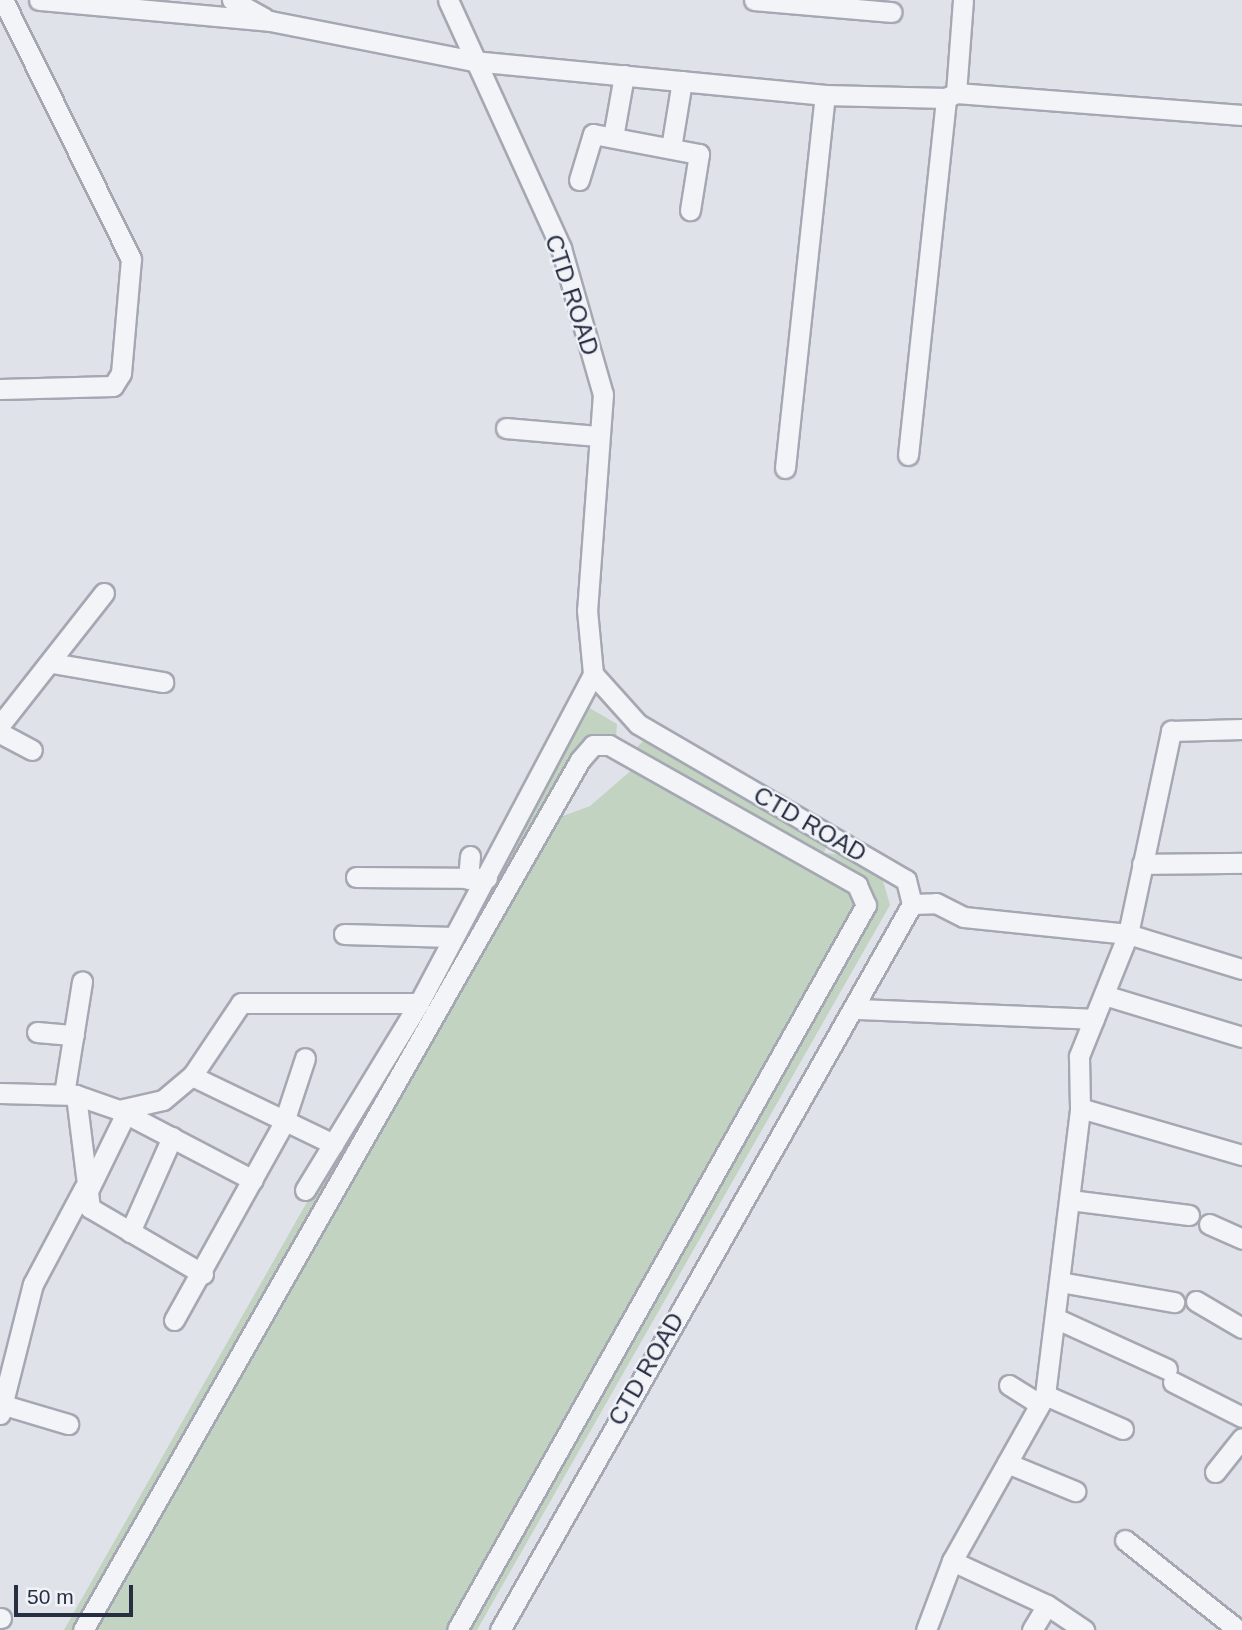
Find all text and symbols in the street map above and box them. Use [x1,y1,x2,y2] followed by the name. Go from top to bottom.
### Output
[539,231,605,359] street label: CTD ROAD
[749,780,871,868] street label: CTD ROAD
[602,1308,690,1430] street label: CTD ROAD
[18,1570,136,1614] scale bar
[27,1585,74,1608] text: 50 m

